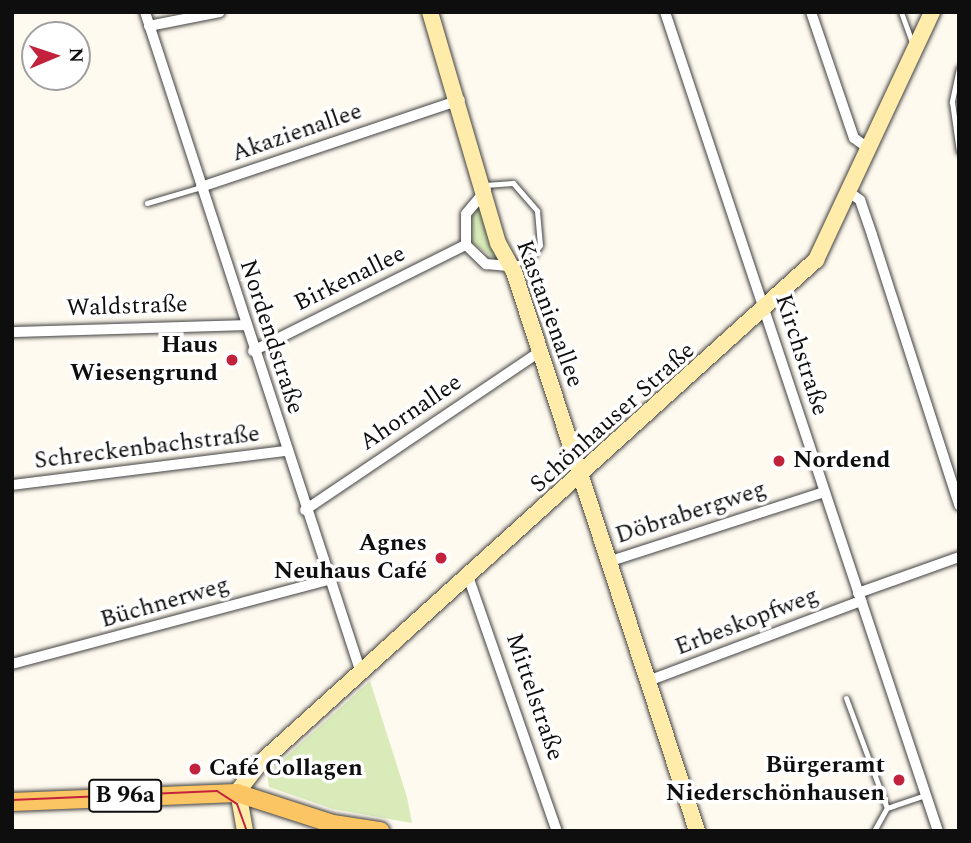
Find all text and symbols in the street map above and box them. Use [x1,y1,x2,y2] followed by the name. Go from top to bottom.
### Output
[21,21,91,91] north arrow
[61,47,90,64] text: N
[228,97,366,169] street label: Akazienallee
[509,236,589,392] street label: Kastanienallee
[290,240,410,318] street label: Birkenallee
[233,256,309,418] street label: Nordendstraße
[66,290,188,324] street label: Waldstraße
[768,291,834,419] street label: Kirchstraße
[70,332,218,388] place label: Haus Wiesengrund
[525,337,701,499] street label: Schönhauser Straße
[224,352,240,368] marker: Haus Wiesengrund
[354,368,468,458] street label: Ahornallee
[33,420,261,476] street label: Schreckenbachstraße
[793,447,890,475] place label: Nordend
[771,453,787,469] marker: Nordend
[612,475,770,551] street label: Döbrabergweg
[274,530,427,586] place label: Agnes Neuhaus Café
[433,550,449,566] marker: Agnes Neuhaus Café
[97,571,233,635] street label: Büchnerweg
[671,581,823,663] street label: Erbeskopfweg
[499,630,569,764] street label: Mittelstraße
[666,752,885,808] place label: Bürgeramt Niederschönhausen
[209,755,363,783] place label: Café Collagen
[187,761,203,777] marker: Café Collagen
[891,772,907,788] marker: Bürgeramt Niederschönhausen
[86,776,164,816] road number: B 96a

